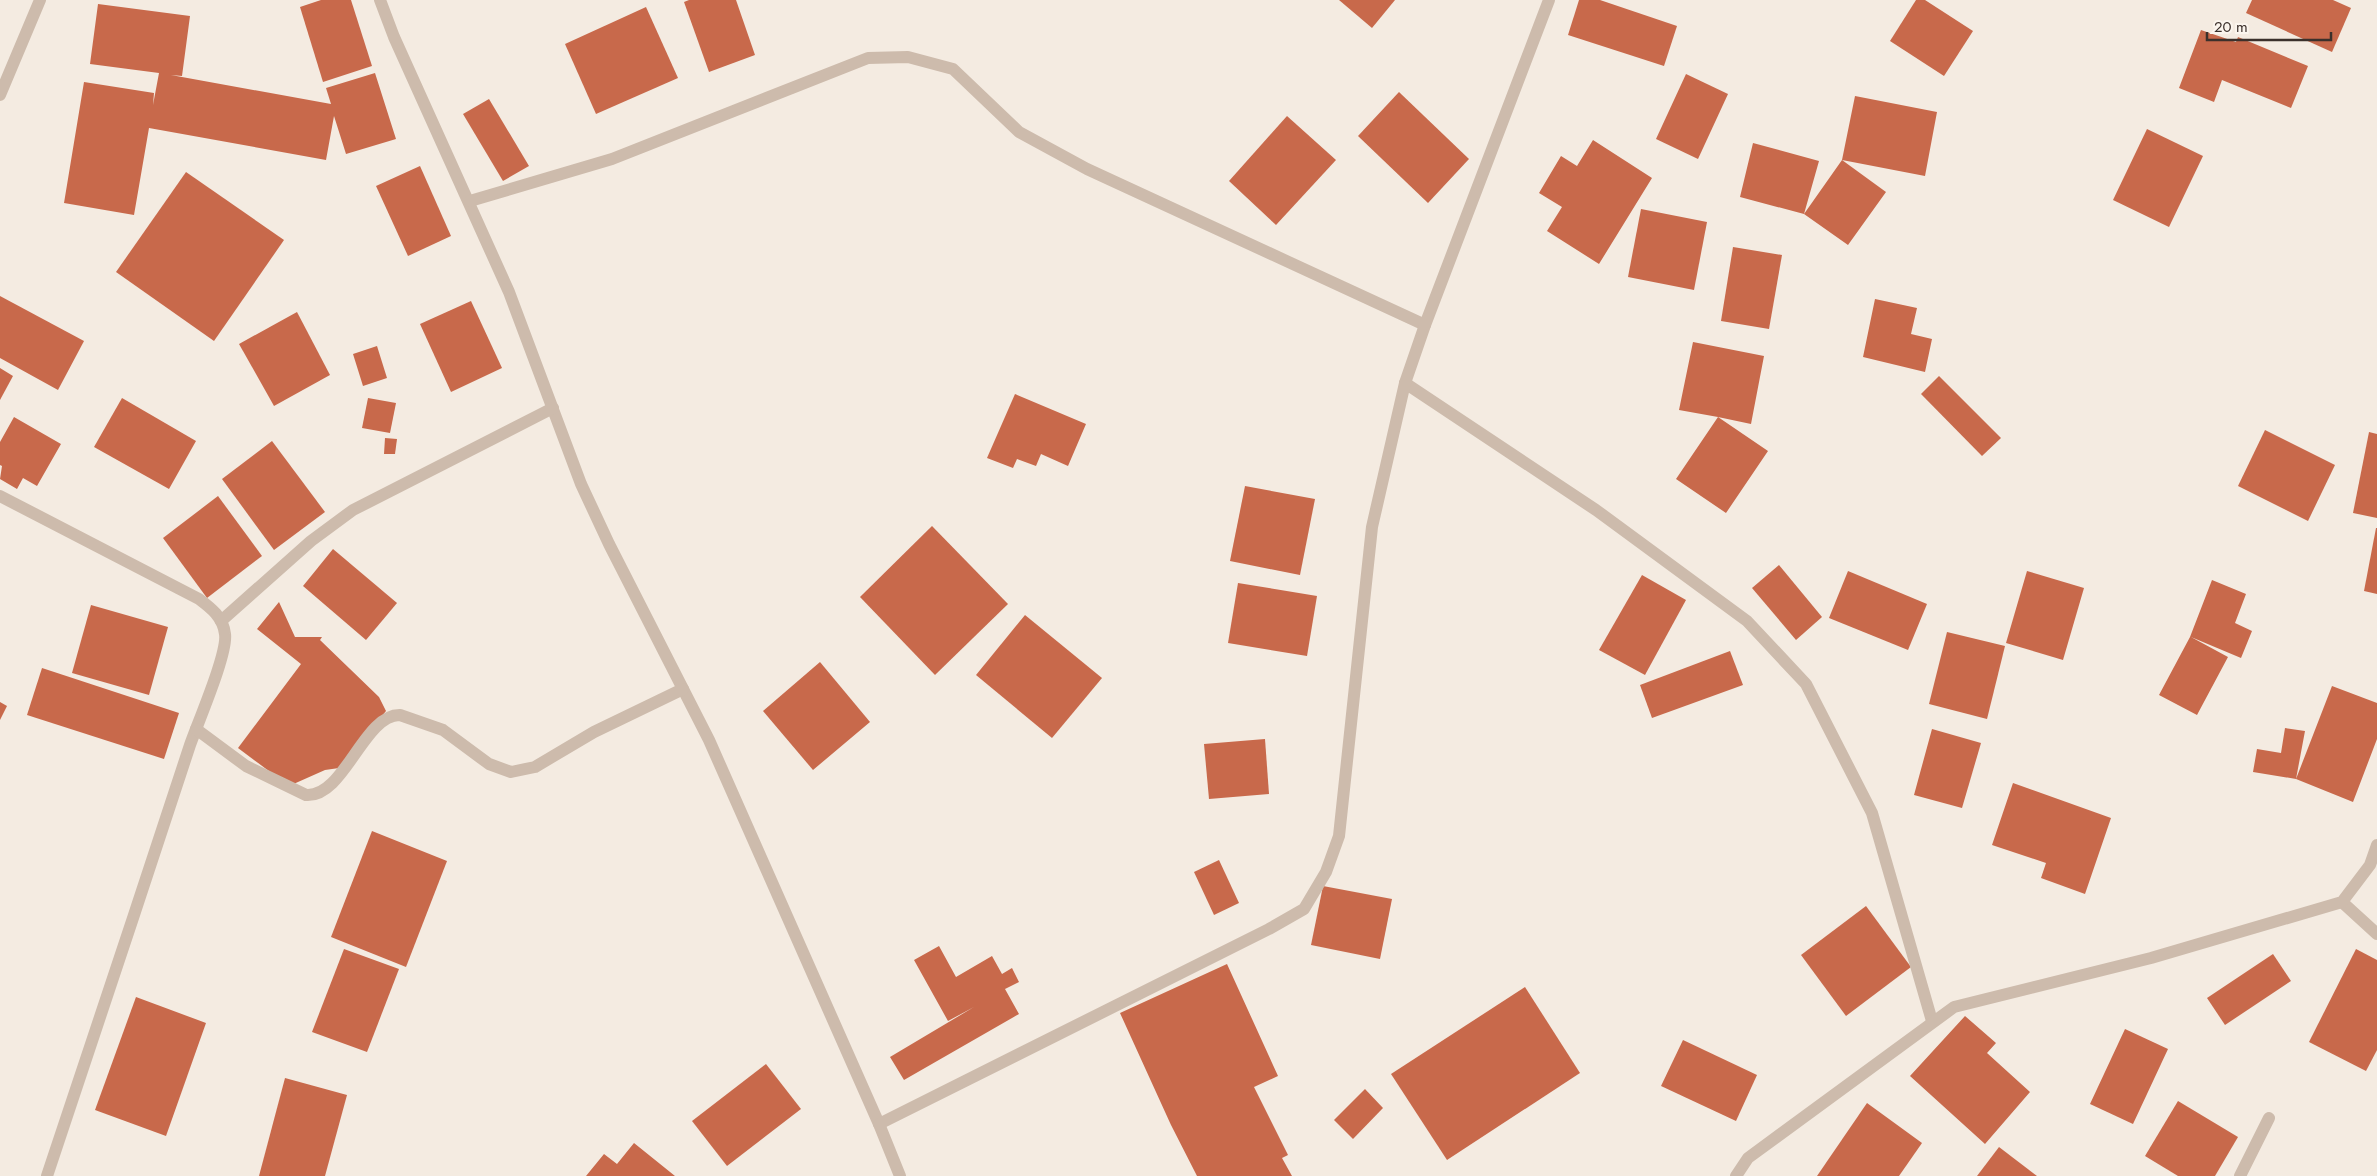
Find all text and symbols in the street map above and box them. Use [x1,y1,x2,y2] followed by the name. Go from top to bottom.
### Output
[2207,10,2331,42] scale bar
[2214,16,2248,38] text: 20 m

